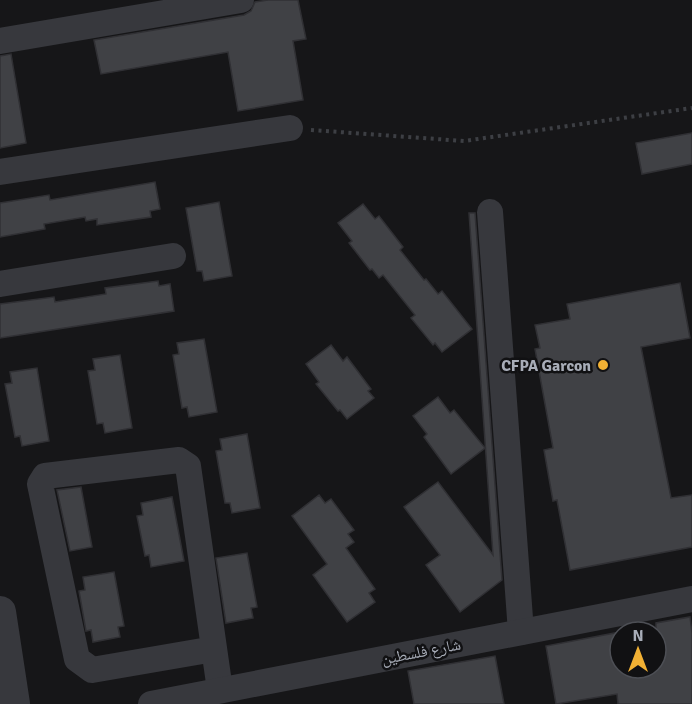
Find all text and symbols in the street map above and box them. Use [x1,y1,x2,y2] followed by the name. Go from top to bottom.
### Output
[501,356,591,376] place label: CFPA Garcon
[596,358,610,372] marker: CFPA Garcon
[608,620,668,680] north arrow
[632,626,644,646] text: N
[380,634,463,669] street label: شارع فلسطين

